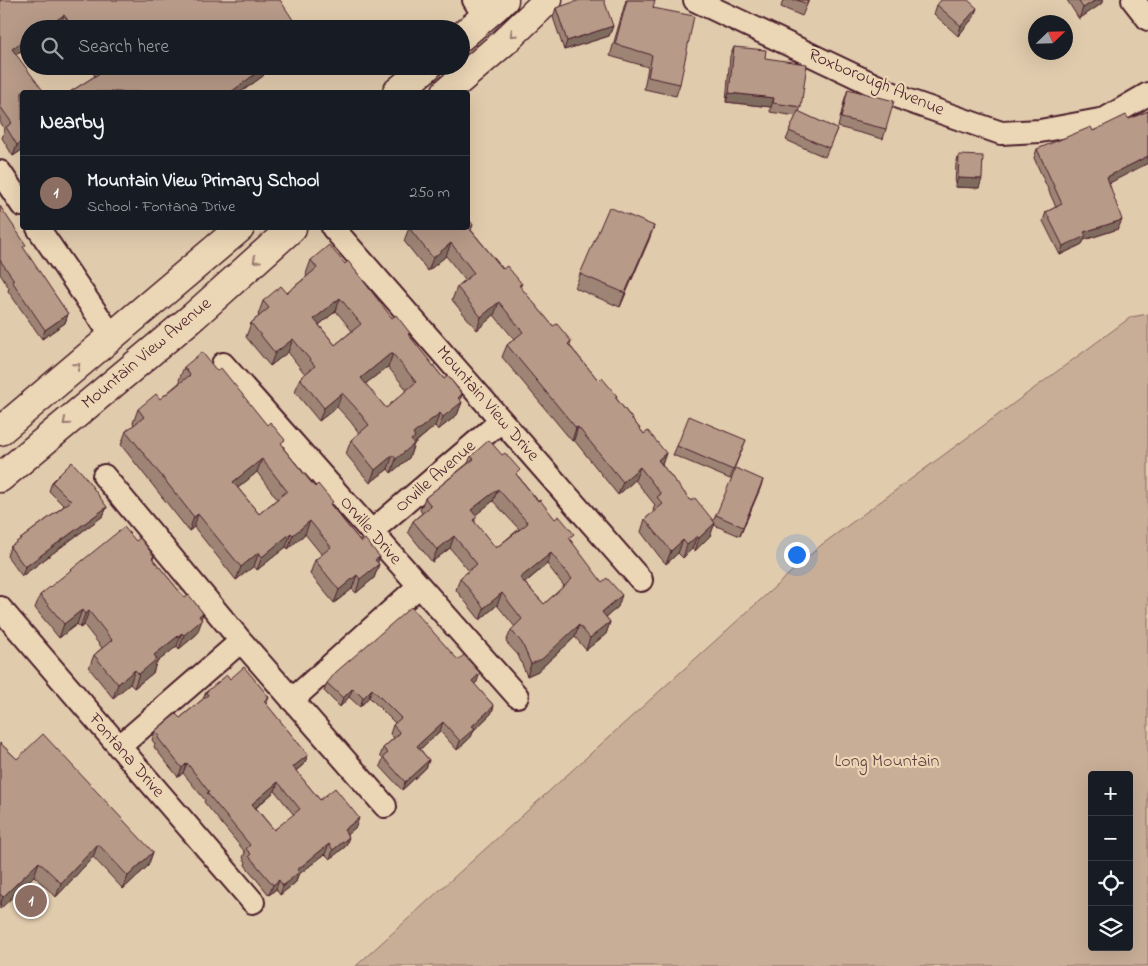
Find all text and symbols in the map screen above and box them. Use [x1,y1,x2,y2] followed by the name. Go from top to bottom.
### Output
[1028,15,1073,60] north arrow
[20,20,470,75] search box
[509,28,518,37] one-way arrow
[38,34,66,62] icon: search
[78,34,169,61] text: Search here
[803,43,949,125] street label: Roxborough Avenue
[40,108,104,138] text: Nearby
[87,168,319,195] text: Mountain View Primary School
[53,181,59,205] text: 1
[410,181,450,205] text: 250 m
[87,195,235,219] text: School · Fontana Drive
[253,254,262,263] one-way arrow
[76,291,218,416] street label: Mountain View Avenue
[429,340,545,468] street label: Mountain View Drive
[71,363,80,371] one-way arrow
[63,417,72,425] one-way arrow
[390,434,483,520] street label: Orville Avenue
[333,491,408,572] street label: Orville Drive
[784,542,810,568] your location
[81,707,171,805] street label: Fontana Drive
[835,749,940,776] park label: Long Mountain
[1088,771,1133,951] map controls
[1088,771,1133,816] button: +
[1088,816,1133,861] button: −
[1088,861,1133,906] button: locate
[15,882,47,920] pin: 1
[1088,906,1133,951] button: layers

